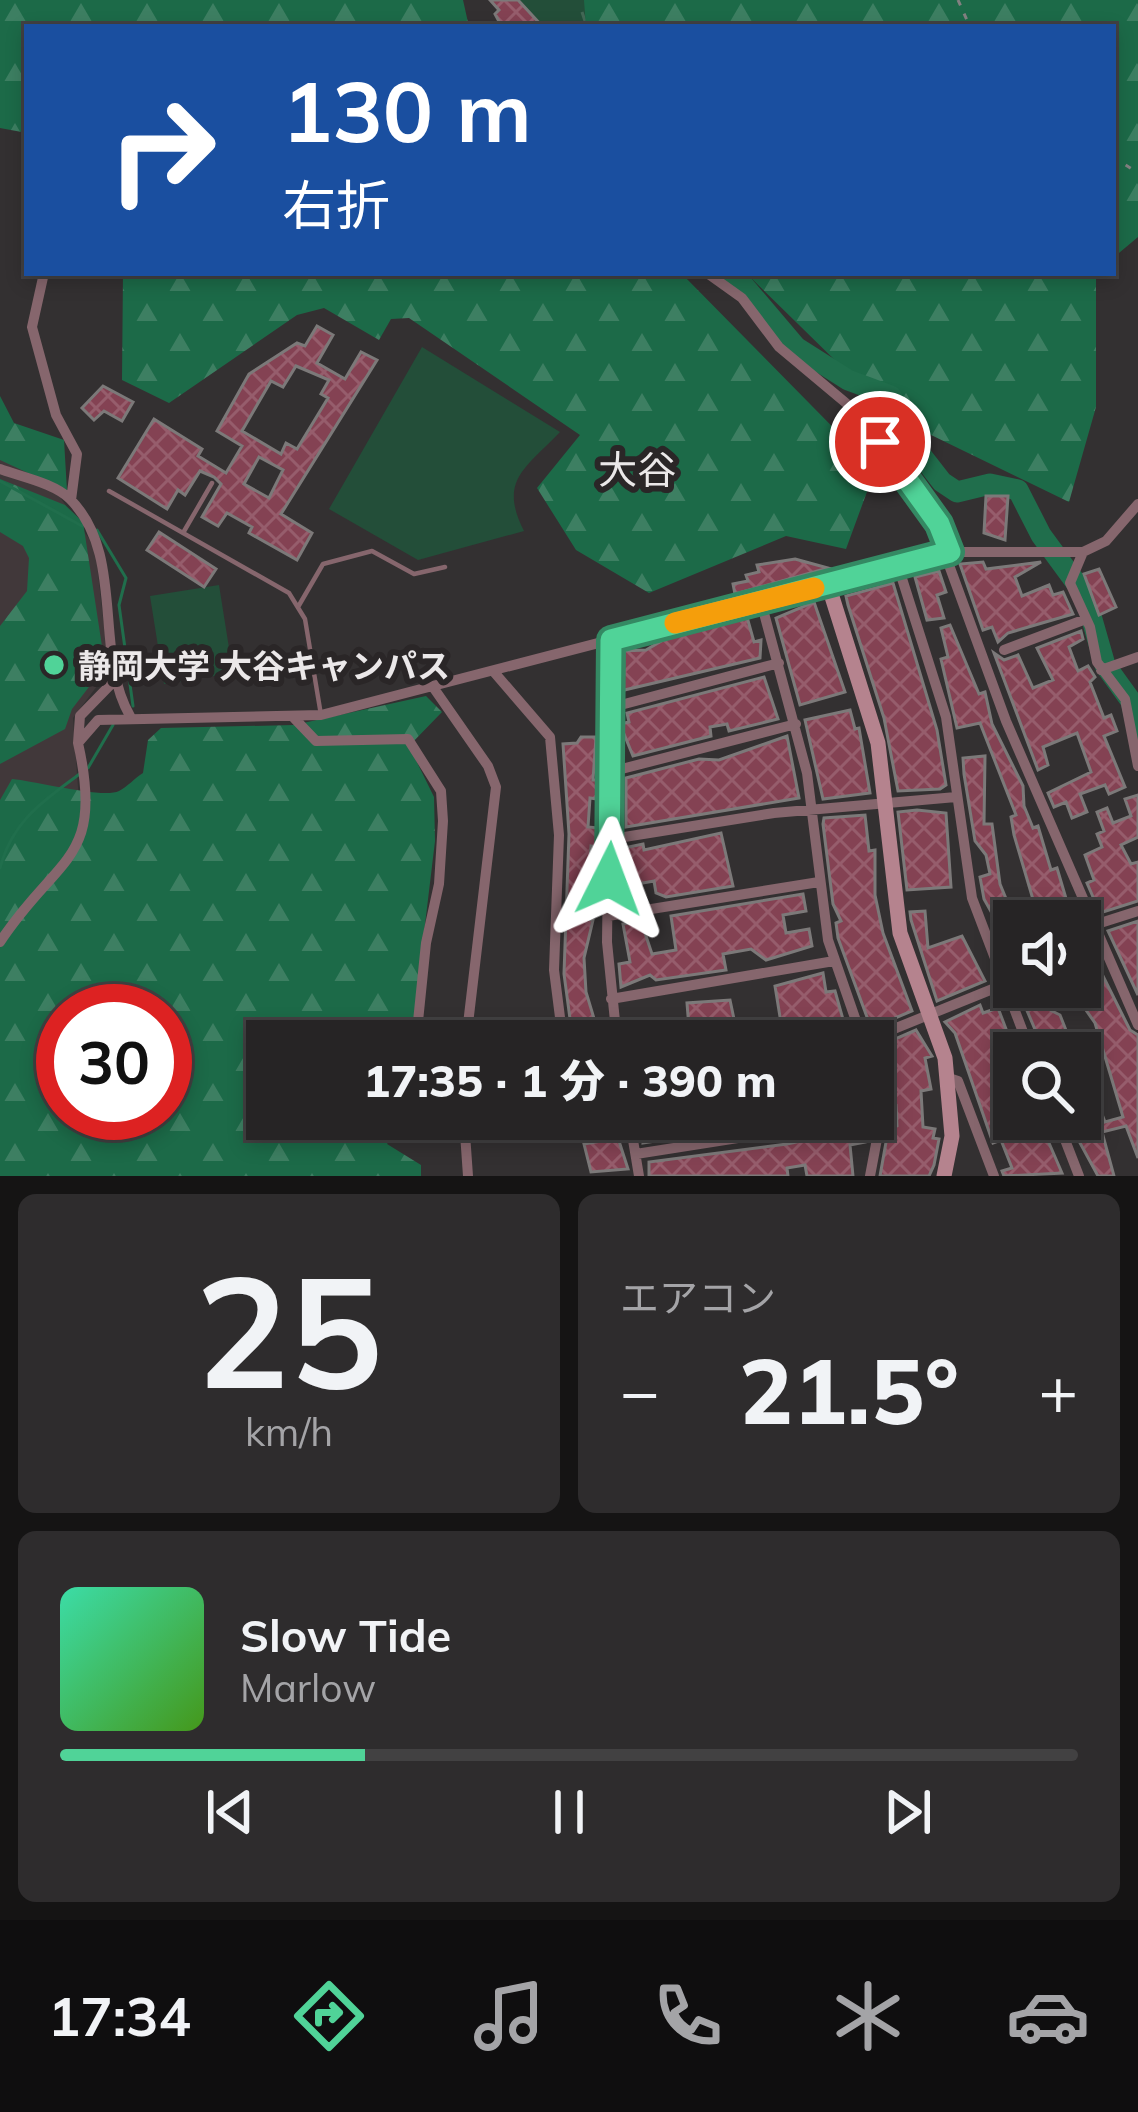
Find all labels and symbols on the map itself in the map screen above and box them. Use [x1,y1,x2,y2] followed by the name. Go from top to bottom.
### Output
[829,391,931,493] pin
[598,445,676,494] district label: 大谷
[78,645,450,686] place label: 静岡大学 大谷キャンパス
[41,652,67,678] marker: 静岡大学 大谷キャンパス
[546,816,672,942] position arrow
[36,984,192,1140] speed limit sign: 30

